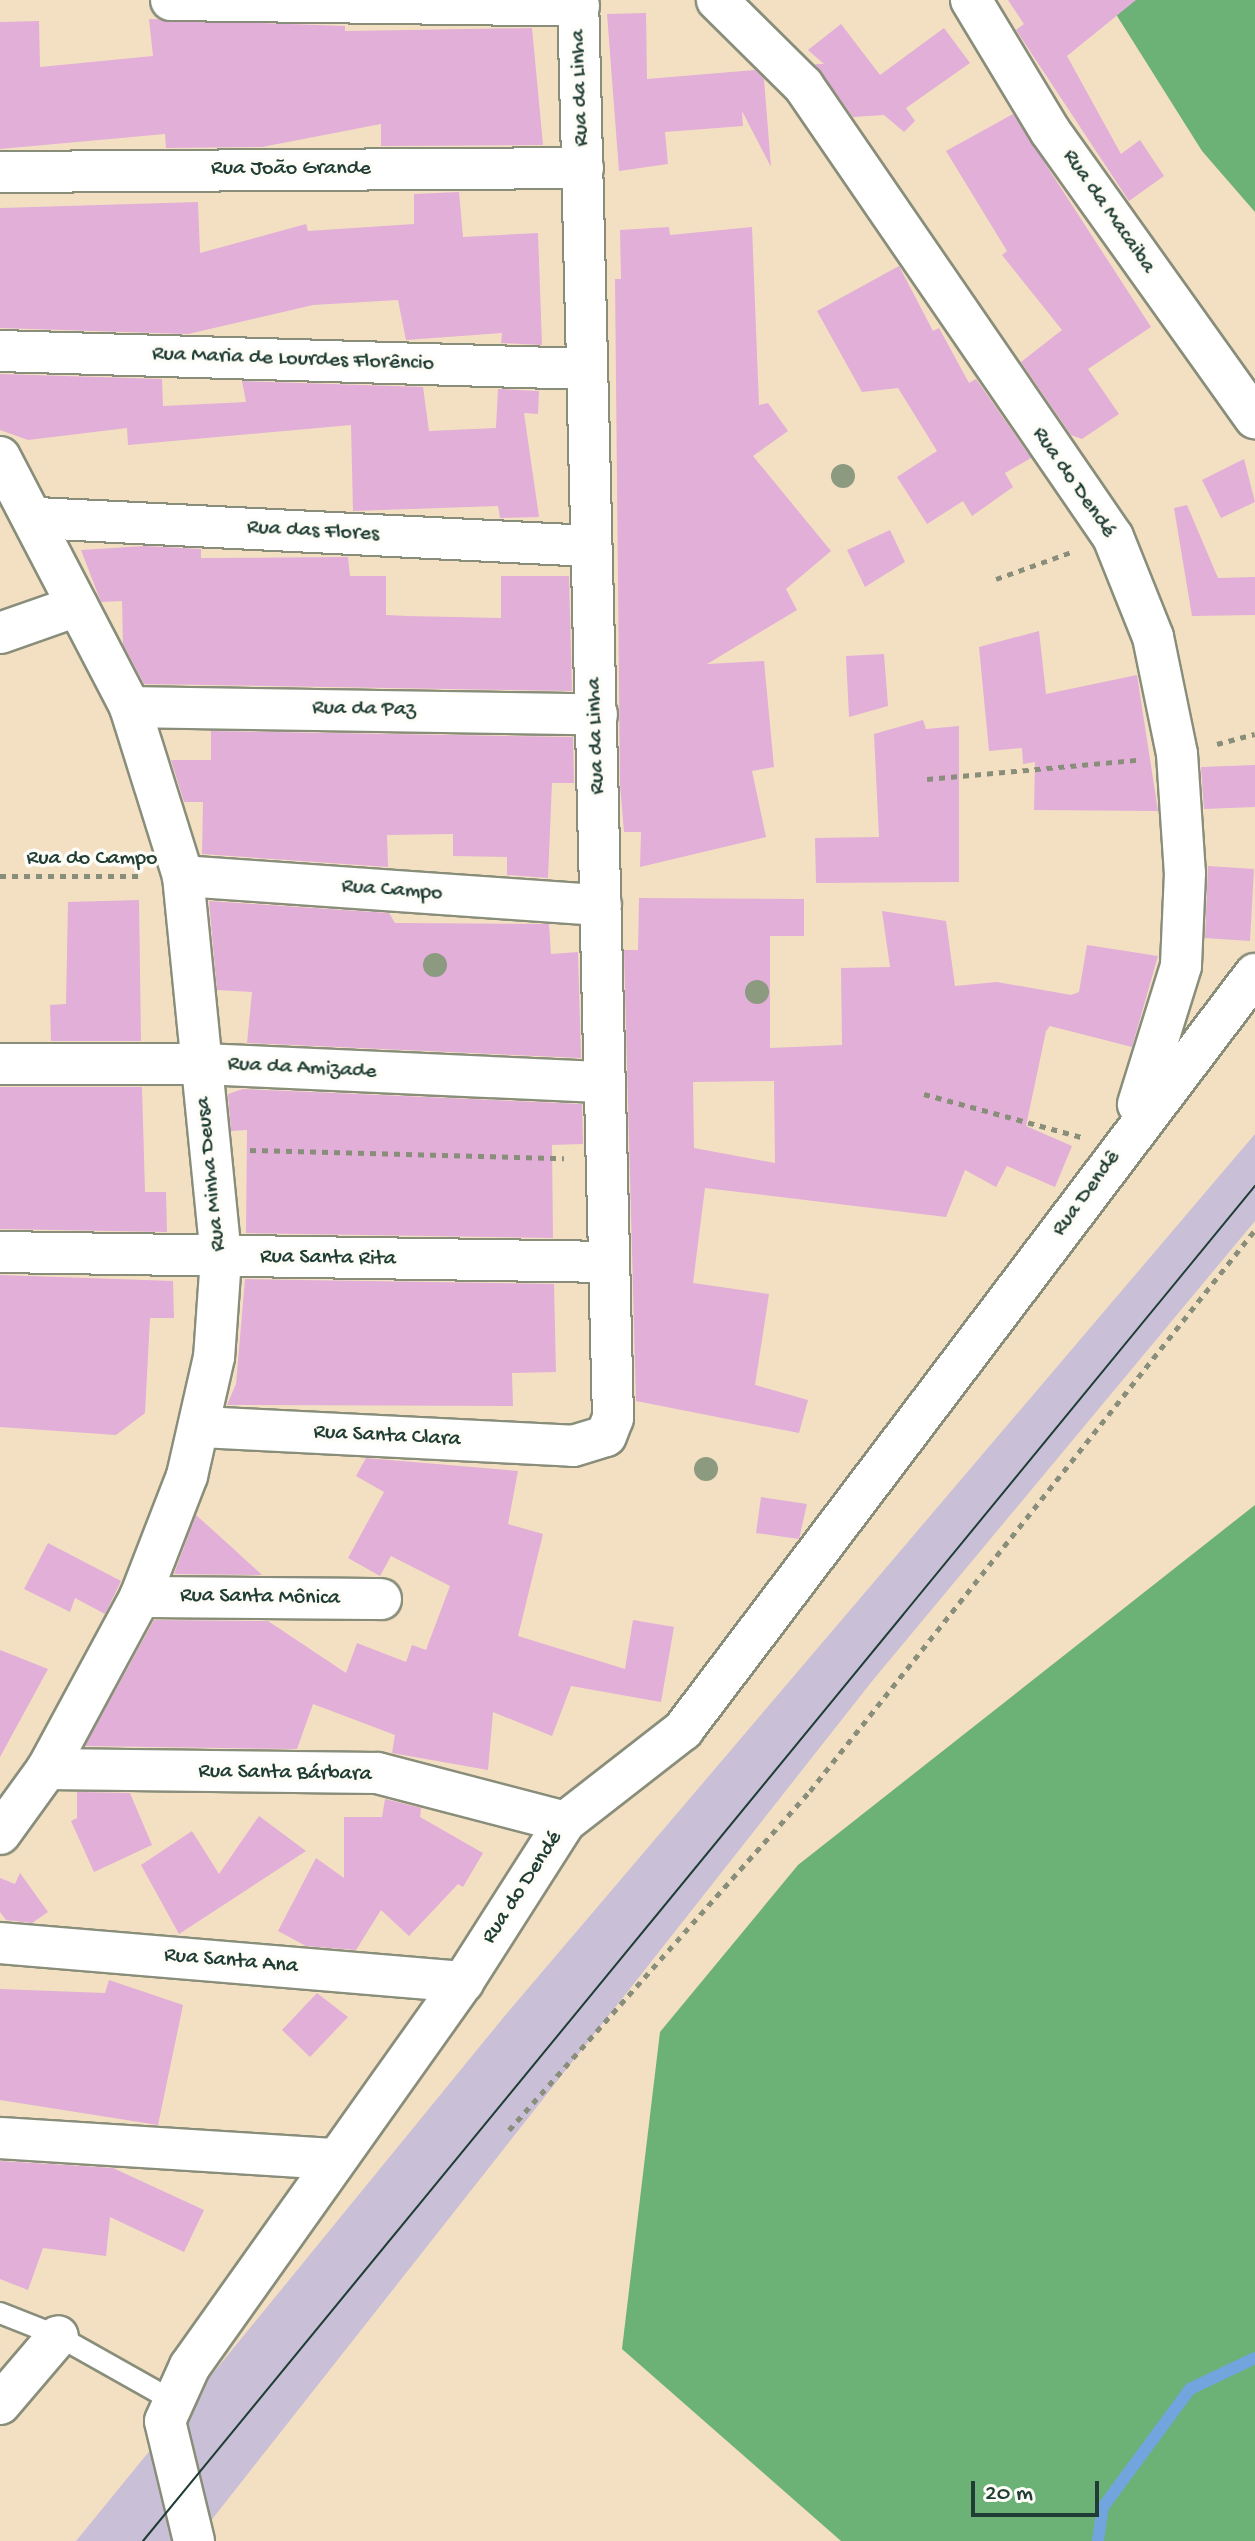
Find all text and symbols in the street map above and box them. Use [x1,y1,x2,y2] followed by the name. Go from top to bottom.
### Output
[566,29,596,147] street label: Rua da Linha
[1056,145,1160,279] street label: Rua da Macaiba
[211,157,371,183] street label: Rua João Grande
[152,342,434,378] street label: Rua Maria de Lourdes Florêncio
[1025,423,1121,543] street label: Rua do Dendé
[246,515,380,549] street label: Rua das Flores
[582,677,612,795] street label: Rua da Linha
[312,696,416,724] street label: Rua da Paz
[27,847,157,873] street label: Rua do Campo
[341,874,443,908] street label: Rua Campo
[227,1052,377,1086] street label: Rua da Amizade
[191,1095,233,1253] street label: Rua Minha Deusa
[1047,1146,1127,1242] street label: Rua Dendê
[260,1245,396,1273] street label: Rua Santa Rita
[313,1420,461,1454] street label: Rua Santa Clara
[180,1583,340,1613] street label: Rua Santa Mônica
[198,1759,372,1789] street label: Rua Santa Bárbara
[477,1827,569,1949] street label: Rua do Dendé
[163,1943,299,1981] street label: Rua Santa Ana
[975,2465,1103,2515] scale bar
[985,2480,1033,2509] text: 20 m

